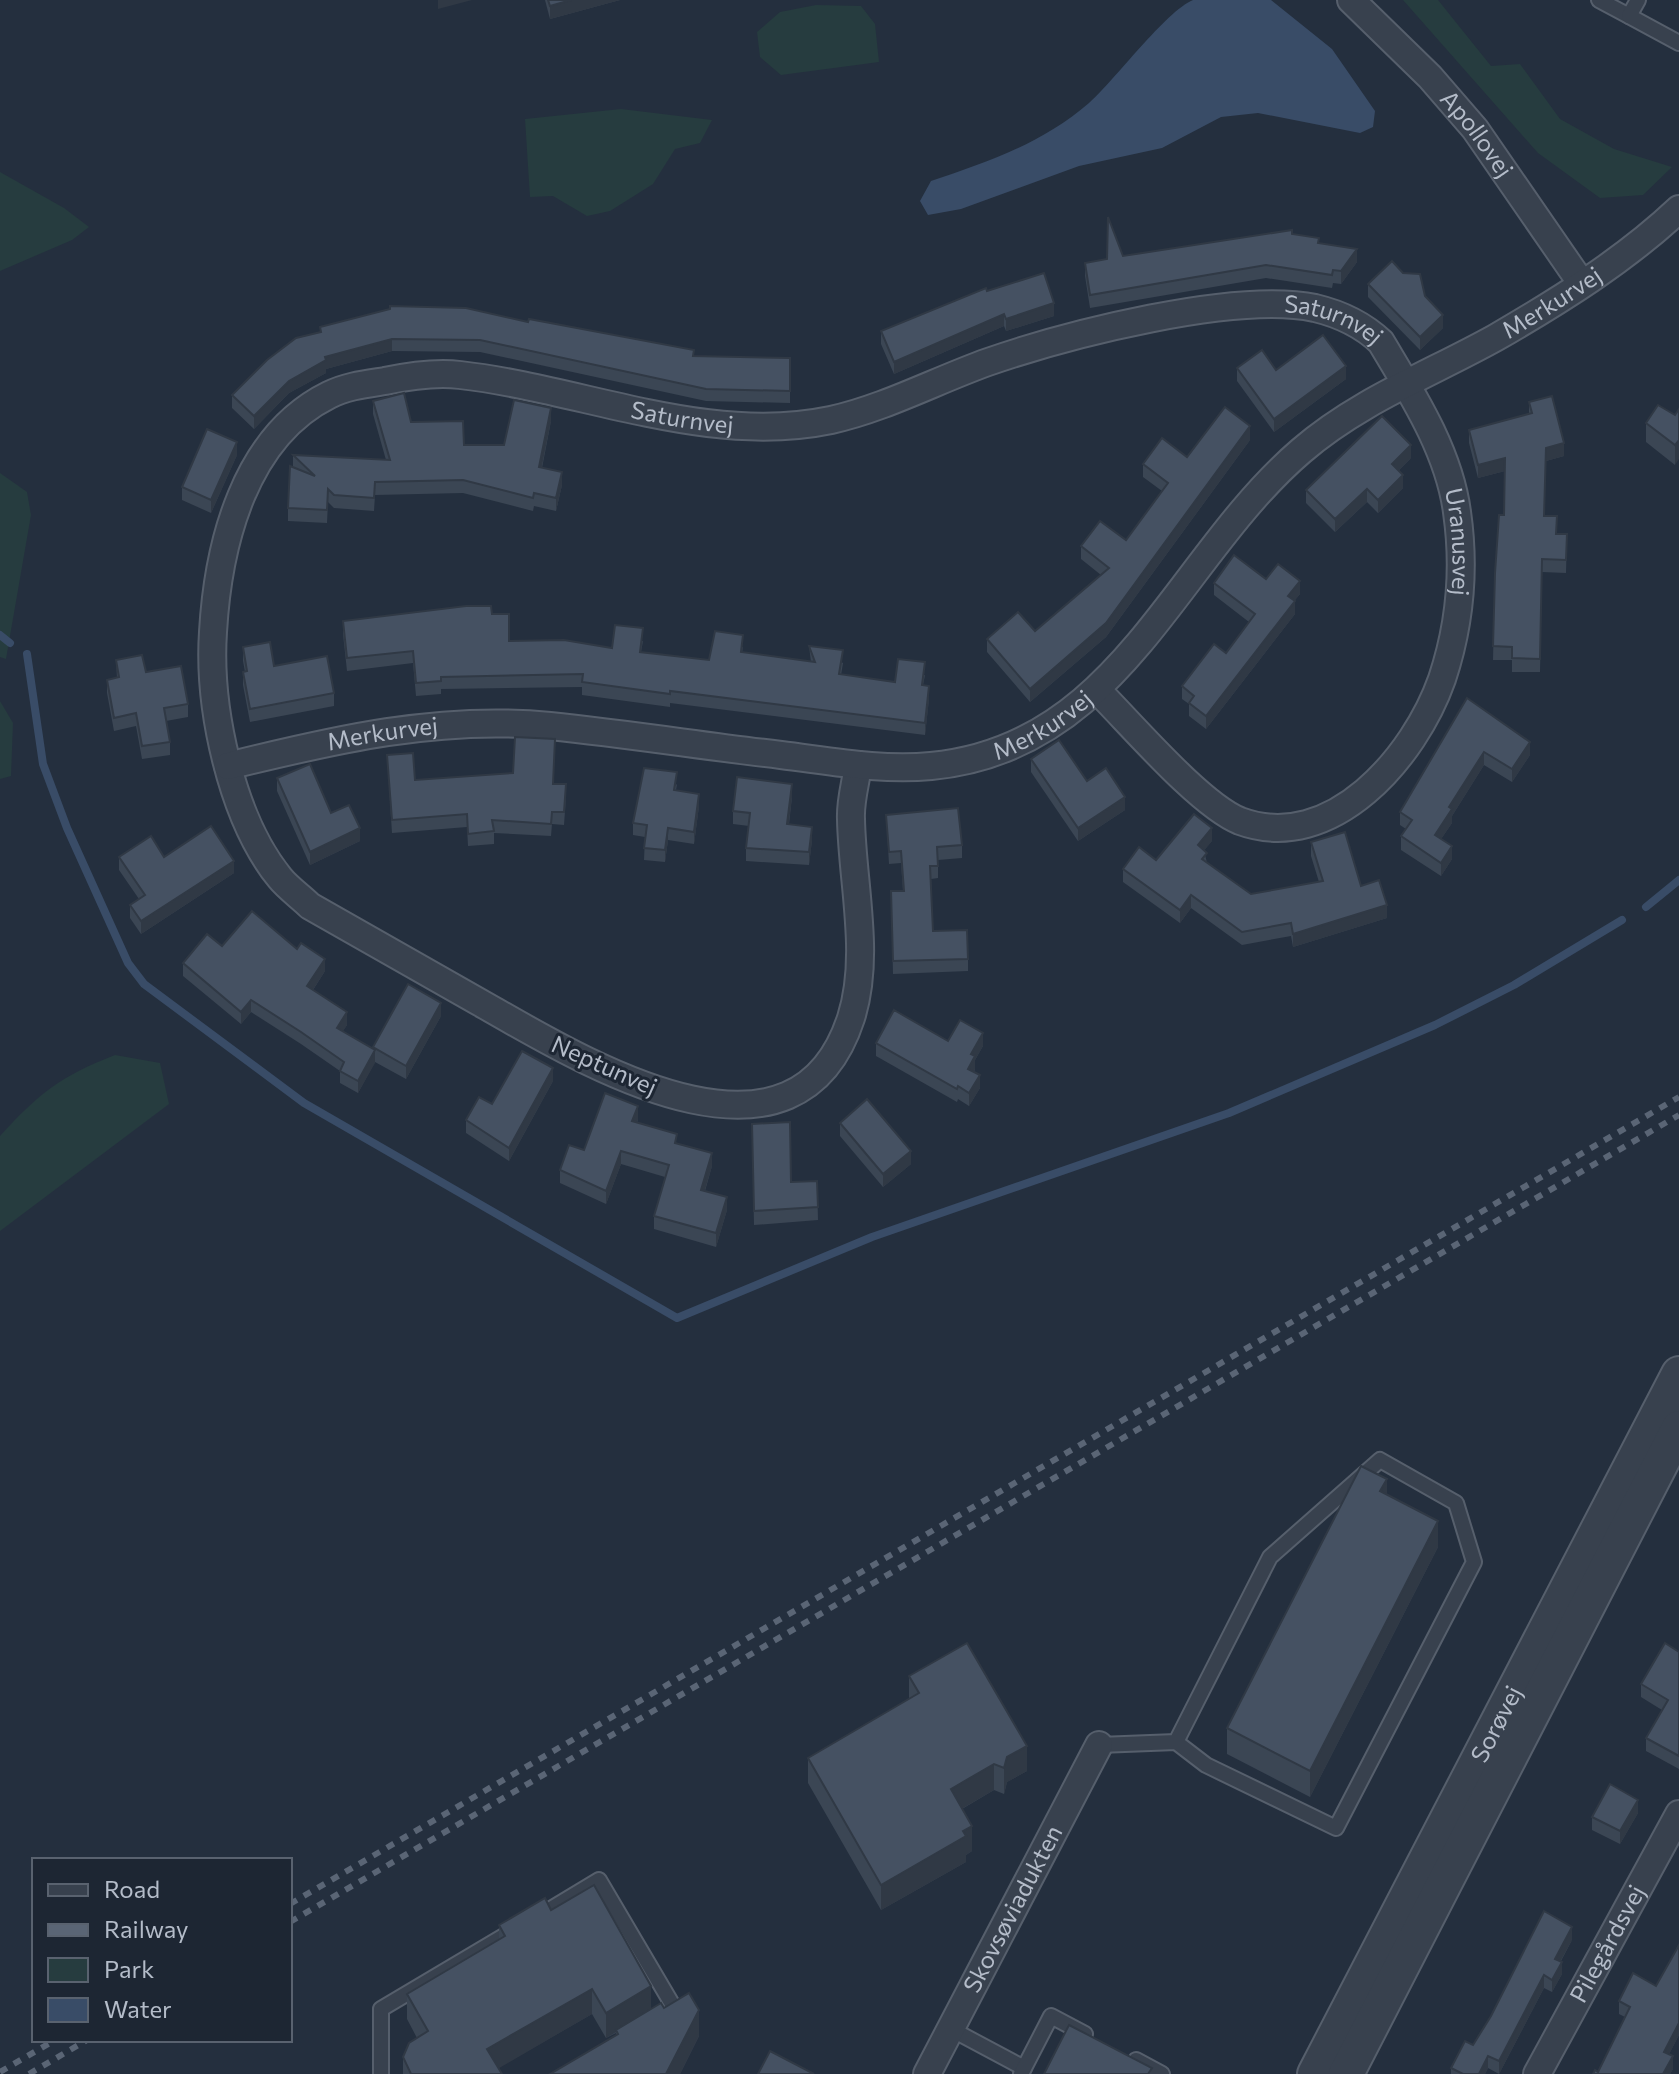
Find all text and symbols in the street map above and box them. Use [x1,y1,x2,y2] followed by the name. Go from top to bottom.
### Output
[1435,84,1520,182] street label: Apollovej
[1496,260,1607,344] street label: Merkurvej
[1283,288,1389,350] street label: Saturnvej
[629,394,735,439] street label: Saturnvej
[1440,485,1477,597] street label: Uranusvej
[988,683,1098,765] street label: Merkurvej
[324,710,439,756] street label: Merkurvej
[547,1029,662,1101] street label: Neptunvej
[1464,1681,1527,1767] street label: Sorøvej
[956,1820,1068,1997] street label: Skovsøviadukten
[32,1858,292,2042] legend
[104,1874,160,1903] text: Road
[1563,1880,1650,2007] street label: Pilegårdsvej
[104,1914,189,1943] text: Railway
[104,1954,154,1983] text: Park
[104,1994,172,2023] text: Water

